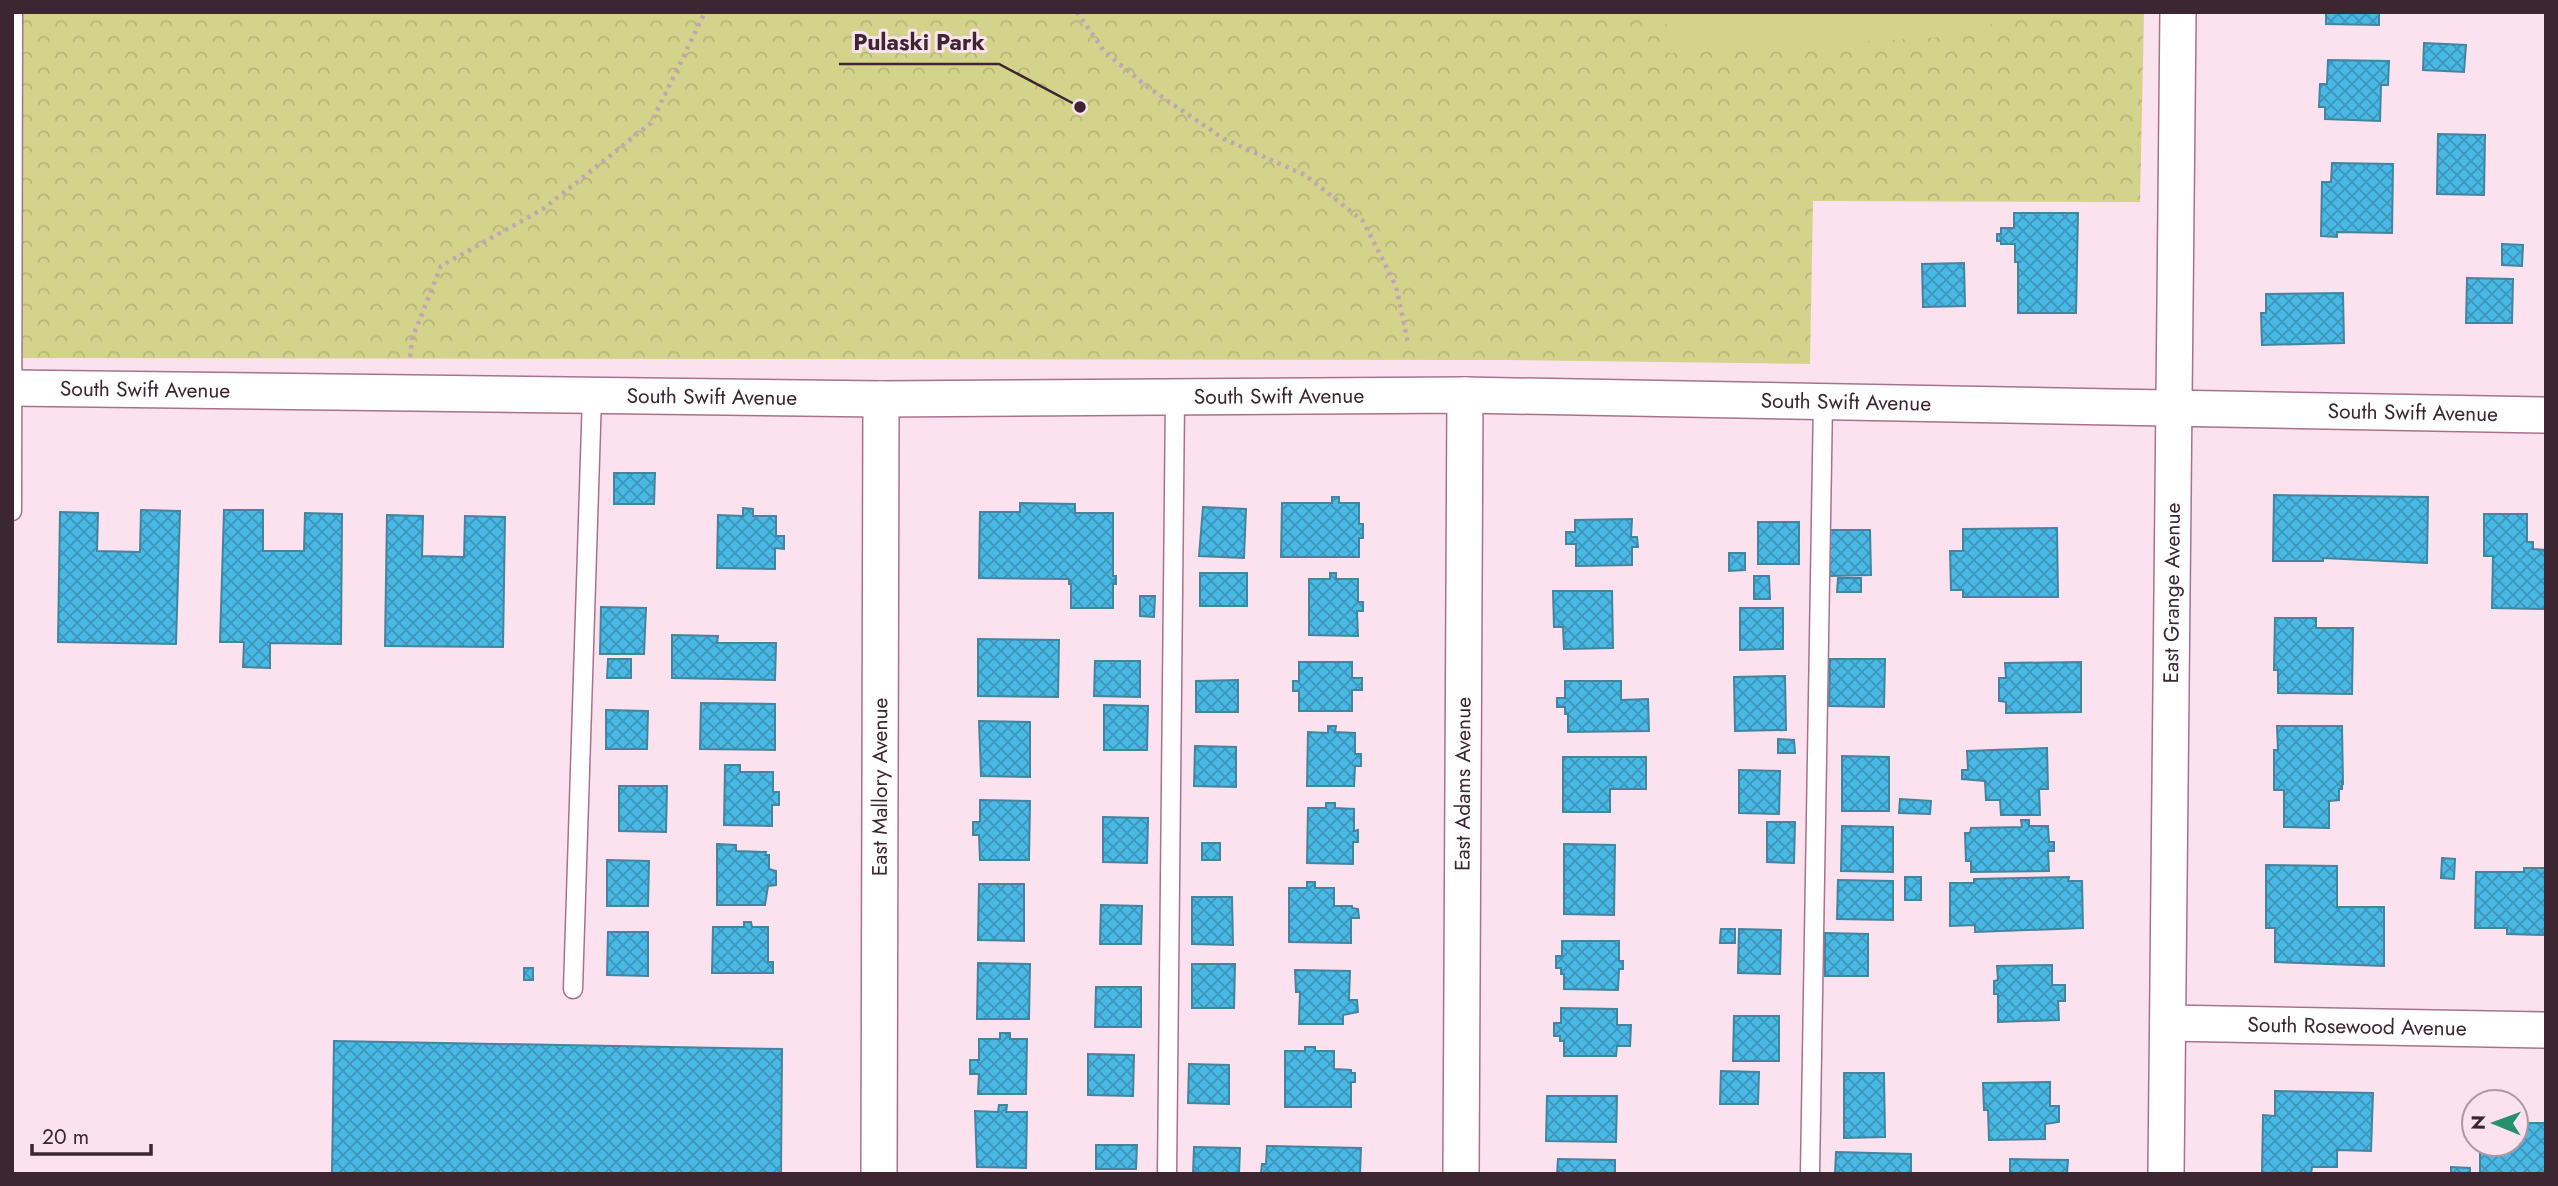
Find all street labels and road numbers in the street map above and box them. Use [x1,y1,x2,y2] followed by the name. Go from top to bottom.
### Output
[60,374,231,406] street label: South Swift Avenue
[627,381,798,413] street label: South Swift Avenue
[1194,381,1364,412] street label: South Swift Avenue
[1760,385,1932,419] street label: South Swift Avenue
[2327,396,2498,429] street label: South Swift Avenue
[2156,502,2188,684] street label: East Grange Avenue
[865,697,895,876] street label: East Mallory Avenue
[1448,697,1478,871] street label: East Adams Avenue
[2247,1009,2467,1044] street label: South Rosewood Avenue

